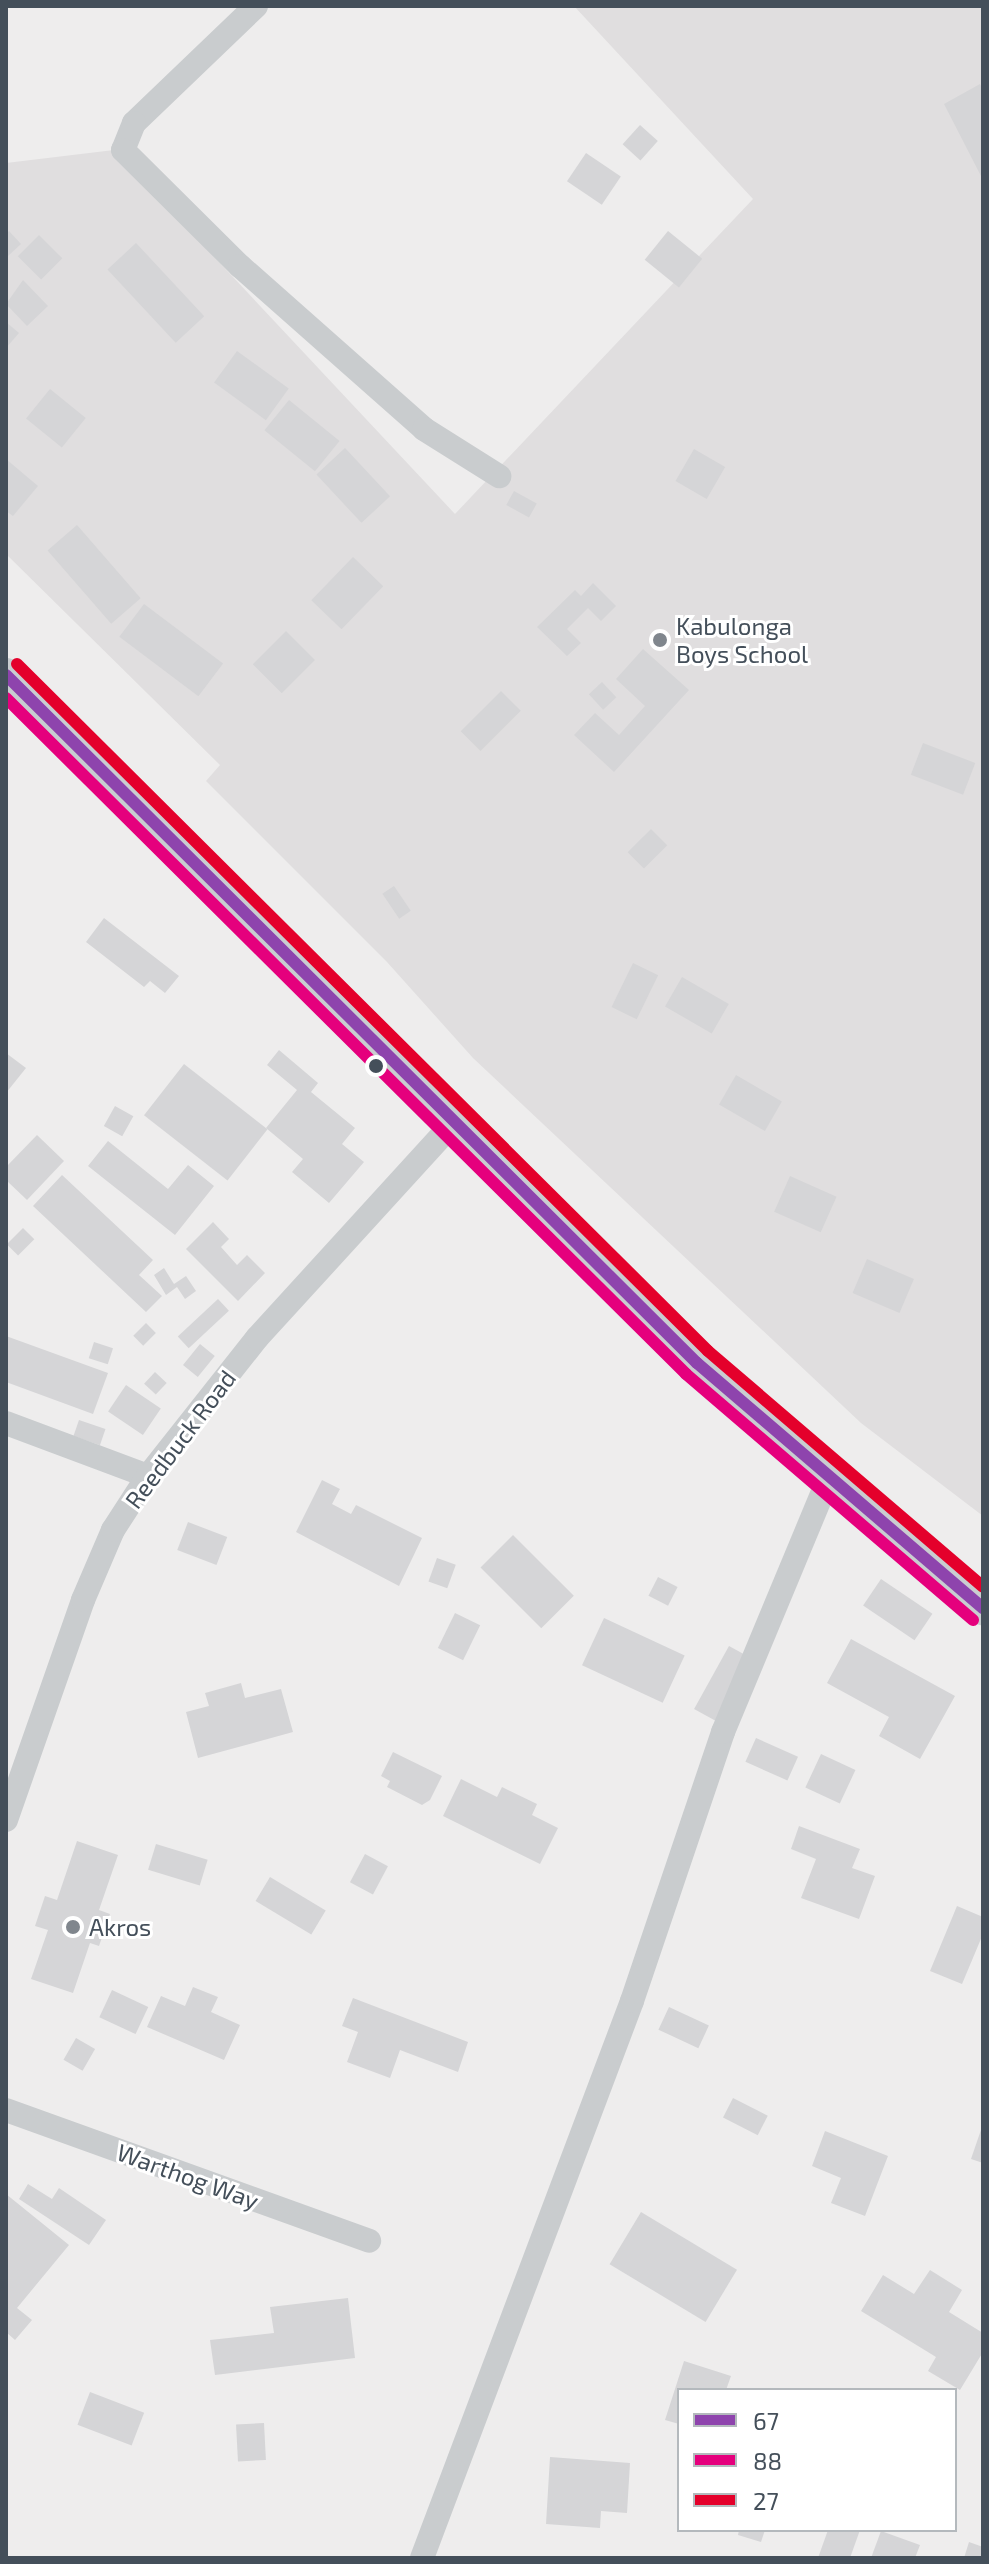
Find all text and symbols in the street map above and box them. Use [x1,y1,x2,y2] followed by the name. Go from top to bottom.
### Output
[676,612,808,668] place label: Kabulonga Boys School
[651,631,669,649] marker: Kabulonga Boys School
[368,1058,384,1074] unlabelled marker
[118,1364,242,1514] street label: Reedbuck Road
[89,1913,151,1941] place label: Akros
[64,1918,82,1936] marker: Akros
[113,2137,263,2215] street label: Warthog Way
[677,2388,957,2532] legend
[753,2406,779,2435] text: 67
[753,2446,782,2475] text: 88
[753,2486,779,2515] text: 27

